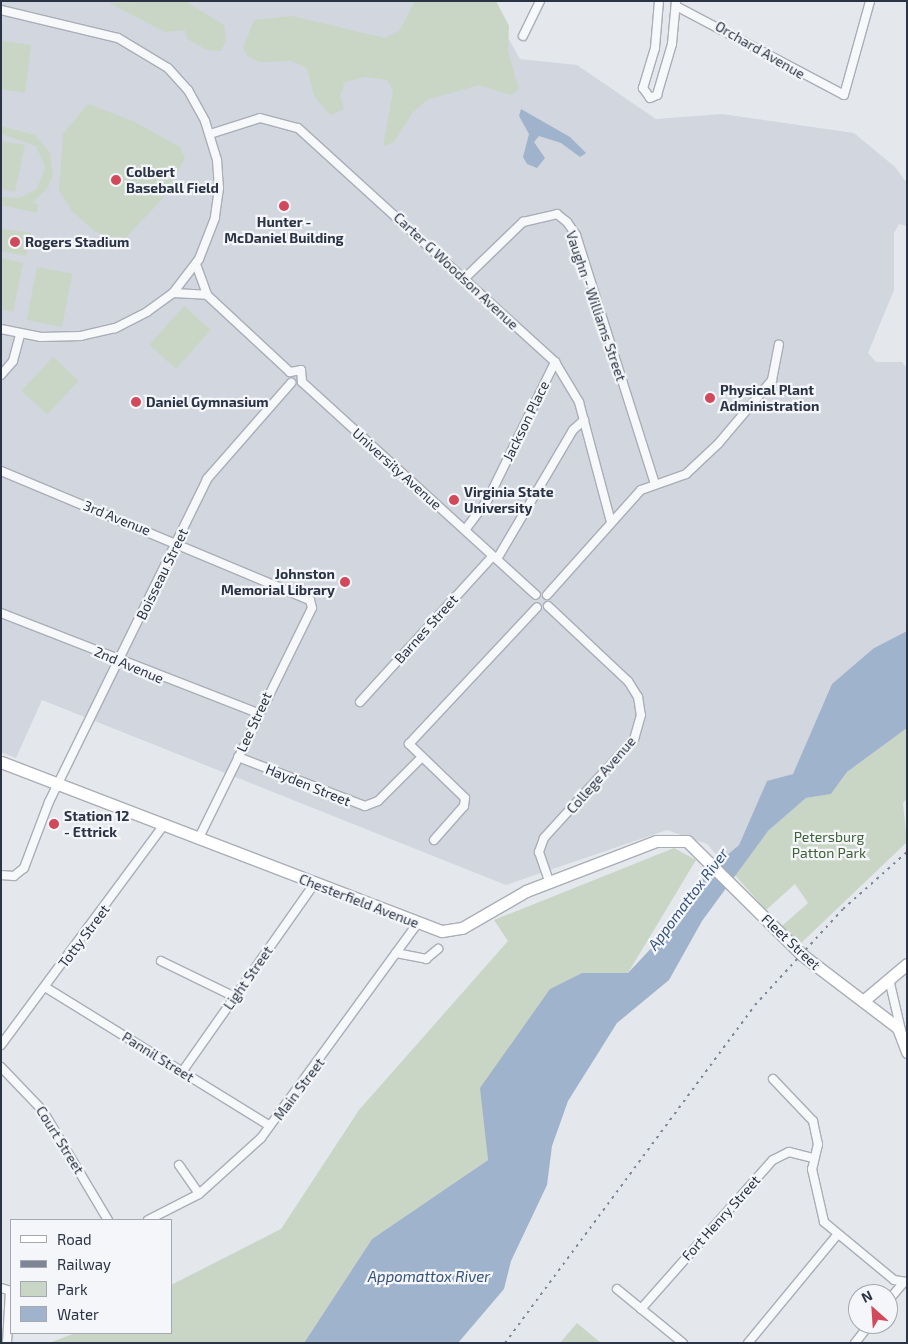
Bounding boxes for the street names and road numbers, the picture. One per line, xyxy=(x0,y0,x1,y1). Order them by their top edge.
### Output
street label: Orchard Avenue xyxy=(712,17,808,83)
street label: Carter G Woodson Avenue xyxy=(390,209,522,333)
street label: Vaughn - Williams Street xyxy=(562,229,630,383)
street label: Jackson Place xyxy=(499,378,553,464)
street label: University Avenue xyxy=(349,424,445,514)
street label: 3rd Avenue xyxy=(81,497,153,539)
street label: Boisseau Street xyxy=(133,526,191,622)
street label: Barnes Street xyxy=(391,591,461,667)
street label: 2nd Avenue xyxy=(92,643,166,687)
street label: Lee Street xyxy=(233,689,275,755)
street label: College Avenue xyxy=(563,733,639,817)
street label: Hayden Street xyxy=(263,760,353,810)
street label: Chesterfield Avenue xyxy=(297,870,421,932)
street label: Totty Street xyxy=(55,901,113,971)
street label: Fleet Street xyxy=(758,911,824,973)
street label: Light Street xyxy=(220,943,276,1013)
street label: Pannil Street xyxy=(119,1028,197,1086)
street label: Main Street xyxy=(270,1055,328,1123)
street label: Court Street xyxy=(33,1103,87,1177)
street label: Fort Henry Street xyxy=(678,1172,764,1264)

